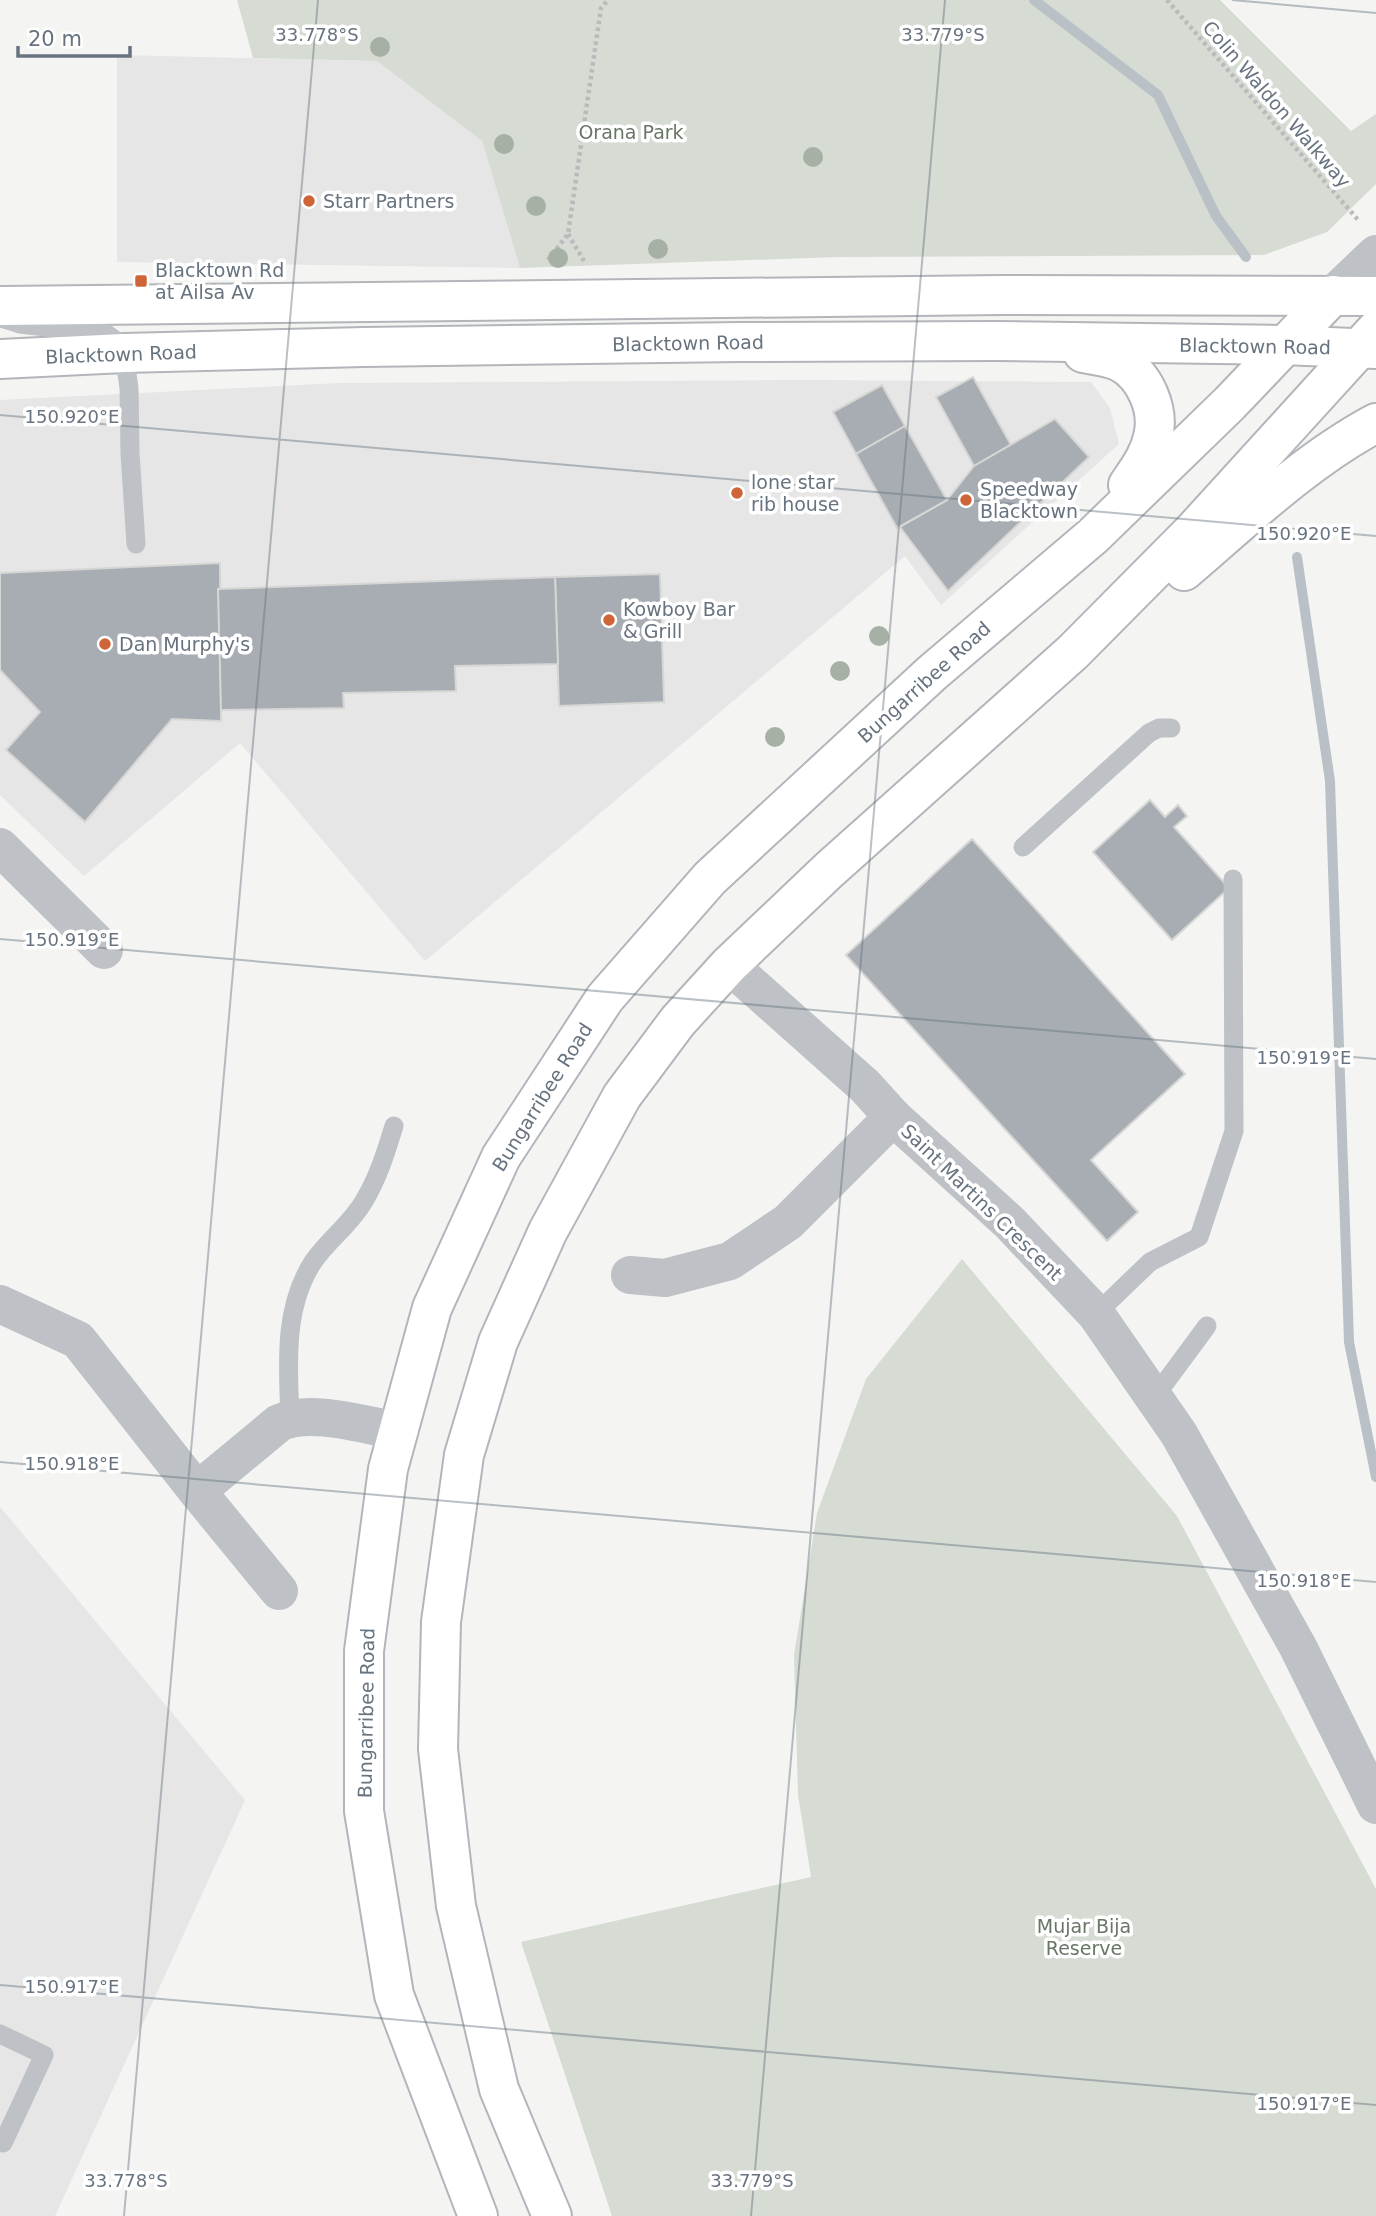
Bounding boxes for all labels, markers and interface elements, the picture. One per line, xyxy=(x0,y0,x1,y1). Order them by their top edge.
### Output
scale bar xyxy=(18,14,130,58)
street label: Colin Waldon Walkway xyxy=(1199,16,1355,192)
text: 33.778°S xyxy=(275,24,359,45)
text: 33.779°S xyxy=(901,24,985,45)
text: 20 m xyxy=(28,27,82,51)
park label: Orana Park xyxy=(578,121,684,143)
place label: Starr Partners xyxy=(323,190,454,212)
marker: Starr Partners xyxy=(301,193,317,209)
place label: Blacktown Rd at Ailsa Av xyxy=(155,259,284,303)
marker: Blacktown Rd at Ailsa Av xyxy=(133,273,149,289)
street label: Blacktown Road xyxy=(612,331,764,355)
street label: Blacktown Road xyxy=(1179,334,1331,358)
street label: Blacktown Road xyxy=(45,340,197,368)
text: 150.920°E xyxy=(25,406,119,427)
place label: lone star rib house xyxy=(751,471,840,515)
place label: Speedway Blacktown xyxy=(980,478,1078,522)
marker: lone star rib house xyxy=(729,485,745,501)
marker: Speedway Blacktown xyxy=(958,492,974,508)
text: 150.920°E xyxy=(1257,523,1351,544)
place label: Kowboy Bar & Grill xyxy=(623,598,735,642)
marker: Kowboy Bar & Grill xyxy=(601,612,617,628)
street label: Bungarribee Road xyxy=(853,617,995,747)
place label: Dan Murphy's xyxy=(119,633,250,655)
marker: Dan Murphy's xyxy=(97,636,113,652)
text: 150.919°E xyxy=(25,929,119,950)
street label: Bungarribee Road xyxy=(487,1019,597,1175)
text: 150.919°E xyxy=(1257,1047,1351,1068)
street label: Saint Martins Crescent xyxy=(897,1119,1067,1285)
text: 150.918°E xyxy=(25,1453,119,1474)
text: 150.918°E xyxy=(1257,1570,1351,1591)
street label: Bungarribee Road xyxy=(354,1628,378,1798)
park label: Mujar Bija Reserve xyxy=(1037,1915,1131,1959)
text: 150.917°E xyxy=(25,1976,119,1997)
text: 150.917°E xyxy=(1257,2093,1351,2114)
text: 33.778°S xyxy=(84,2170,168,2191)
text: 33.779°S xyxy=(710,2170,794,2191)

